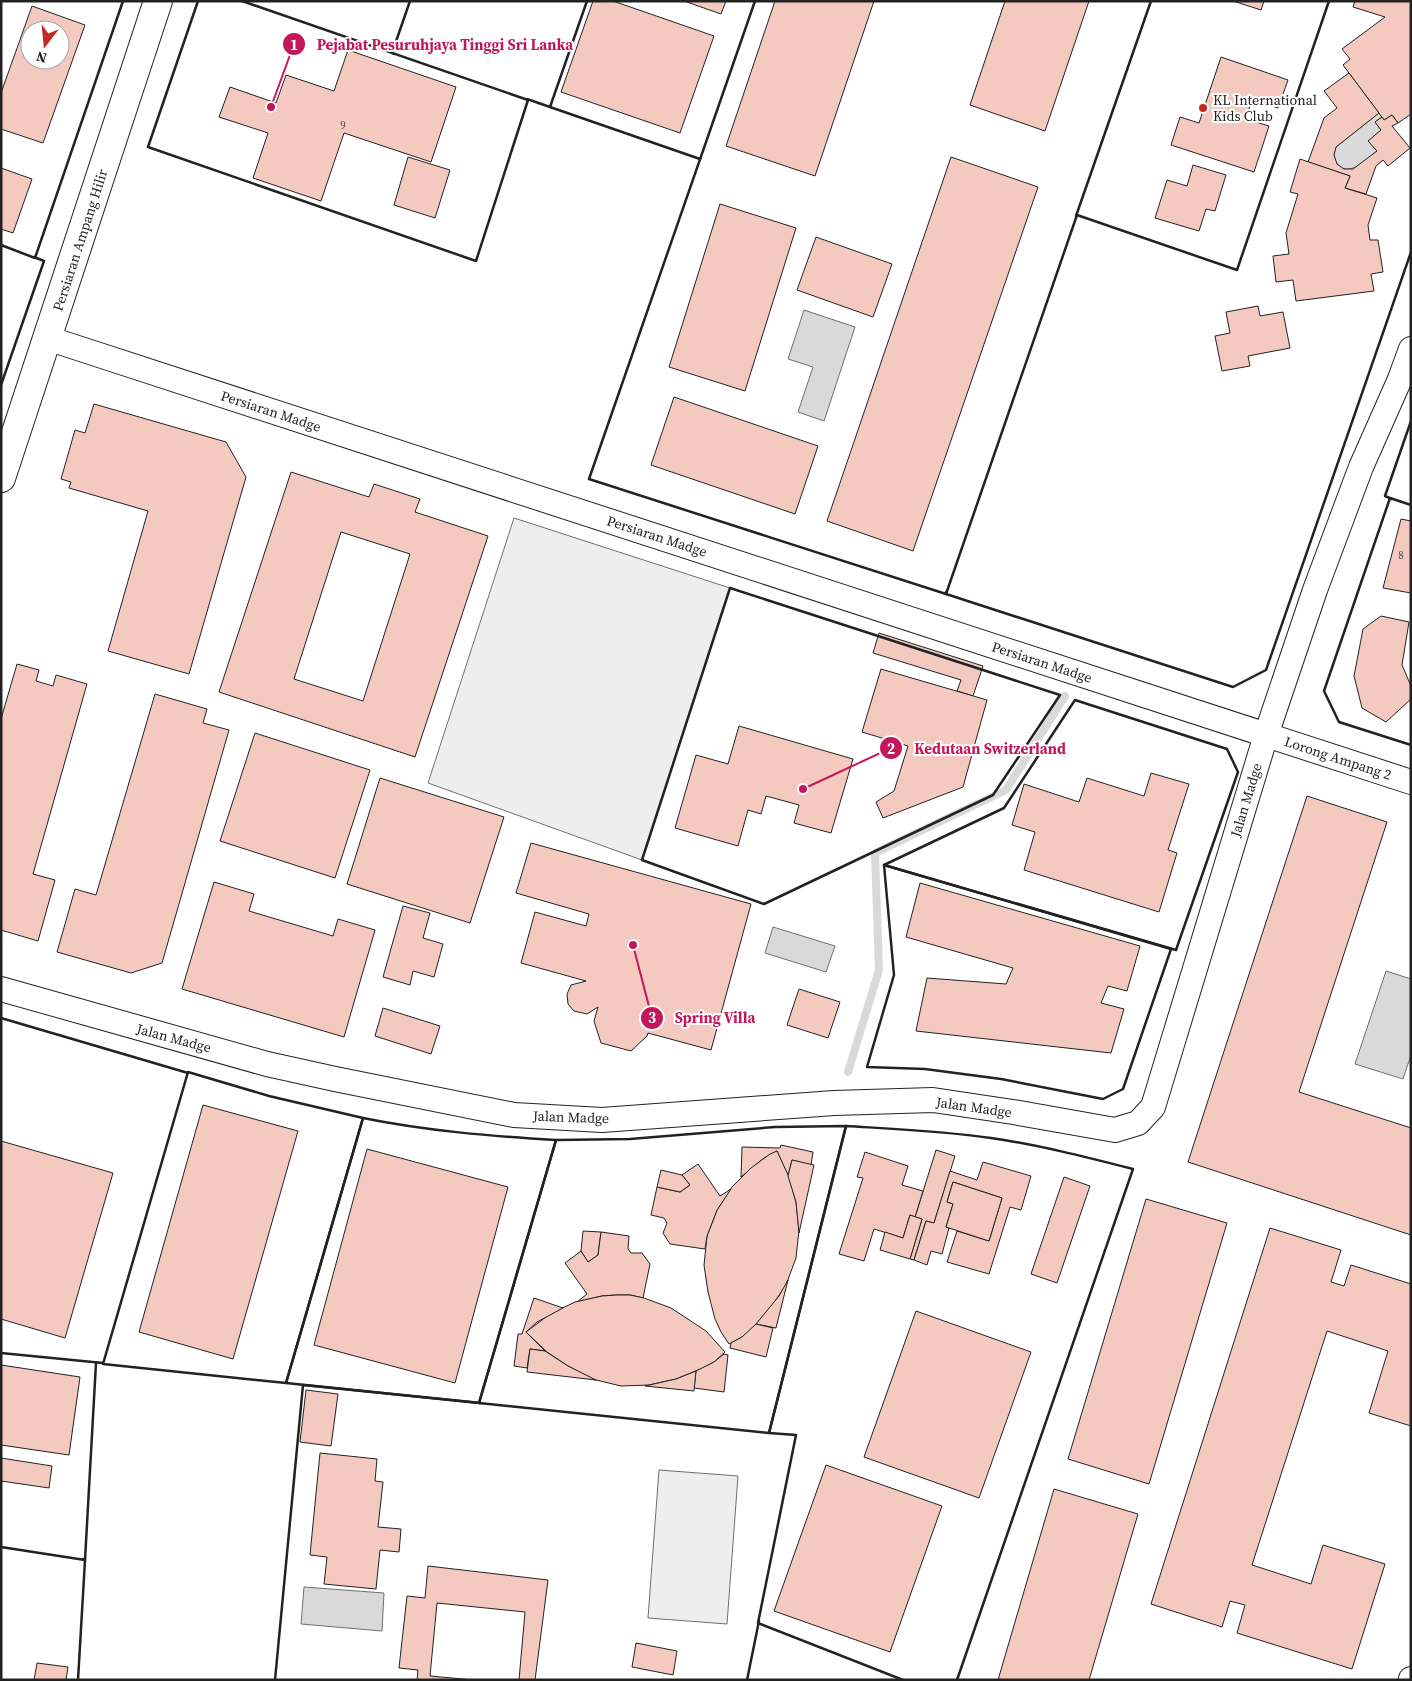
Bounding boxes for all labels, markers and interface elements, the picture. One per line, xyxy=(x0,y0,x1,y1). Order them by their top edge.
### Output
north arrow xyxy=(20,20,70,70)
callout: Pejabat Pesuruhjaya Tinggi Sri Lanka xyxy=(281,29,583,59)
text: 1 xyxy=(290,34,298,55)
text: Pejabat Pesuruhjaya Tinggi Sri Lanka xyxy=(317,34,574,55)
text: N xyxy=(34,46,49,69)
place label: KL International Kids Club xyxy=(1213,90,1317,126)
marker: KL International Kids Club xyxy=(1197,102,1209,114)
house number: 9 xyxy=(340,118,346,133)
street label: Persiaran Ampang Hilir xyxy=(48,166,112,314)
street label: Persiaran Madge xyxy=(218,385,324,437)
street label: Persiaran Madge xyxy=(604,510,710,562)
house number: 8 xyxy=(1398,548,1404,563)
street label: Persiaran Madge xyxy=(989,636,1095,688)
street label: Lorong Ampang 2 xyxy=(1282,731,1394,785)
callout: Kedutaan Switzerland xyxy=(879,733,1075,763)
text: 2 xyxy=(887,738,895,759)
text: Kedutaan Switzerland xyxy=(914,738,1066,759)
street label: Jalan Madge xyxy=(1225,761,1267,840)
callout: Spring Villa xyxy=(639,1003,765,1033)
text: 3 xyxy=(648,1007,656,1028)
text: Spring Villa xyxy=(675,1007,756,1028)
street label: Jalan Madge xyxy=(134,1018,213,1058)
street label: Jalan Madge xyxy=(934,1092,1013,1122)
street label: Jalan Madge xyxy=(531,1106,610,1128)

